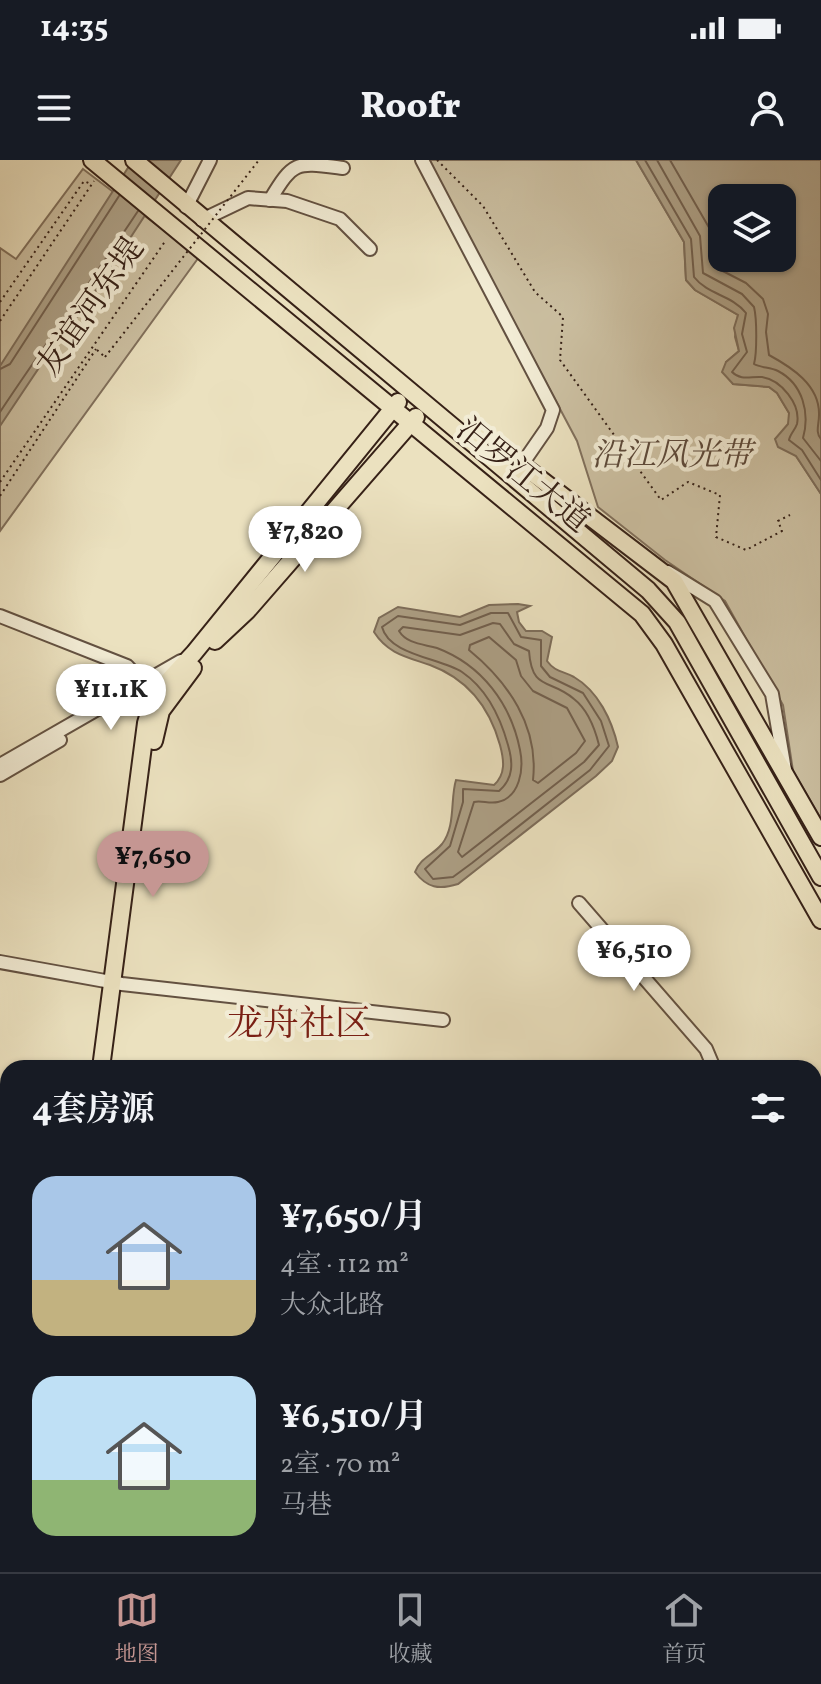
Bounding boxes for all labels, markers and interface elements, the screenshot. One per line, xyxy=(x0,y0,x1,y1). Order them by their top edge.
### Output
text: 14:35 xyxy=(40,7,109,49)
text: Roofr xyxy=(360,83,461,133)
icon: menu xyxy=(32,86,76,130)
icon: person xyxy=(745,86,789,130)
map controls xyxy=(708,184,796,272)
button: layers xyxy=(708,184,796,272)
street label: 友谊河东堤 xyxy=(28,230,156,386)
street label: 汨罗江大道 xyxy=(446,410,598,544)
park label: 沿江风光带 xyxy=(592,435,757,479)
pin: ¥7,820 xyxy=(240,506,370,574)
text: ¥7,820 xyxy=(266,514,344,550)
pin: ¥11.1K xyxy=(46,664,176,732)
text: ¥11.1K xyxy=(74,672,148,708)
pin: ¥7,650 xyxy=(88,831,218,899)
text: ¥7,650 xyxy=(115,839,191,875)
pin: ¥6,510 xyxy=(569,925,699,993)
text: ¥6,510 xyxy=(596,933,672,969)
district label: 龙舟社区 xyxy=(227,1001,371,1051)
icon: filters xyxy=(746,1086,790,1130)
text: 4套房源 xyxy=(32,1088,155,1135)
text: ¥7,650/月 xyxy=(280,1195,427,1242)
icon: home xyxy=(96,1208,192,1304)
text: 4室 · 112 m² xyxy=(280,1247,409,1283)
text: 大众北路 xyxy=(280,1288,384,1324)
text: ¥6,510/月 xyxy=(280,1395,428,1442)
icon: home xyxy=(96,1408,192,1504)
text: 2室 · 70 m² xyxy=(280,1447,400,1483)
text: 马巷 xyxy=(280,1488,332,1524)
tab: 地图 xyxy=(115,1588,159,1671)
tab: 收藏 xyxy=(388,1588,432,1671)
tab: 首页 xyxy=(662,1588,706,1671)

